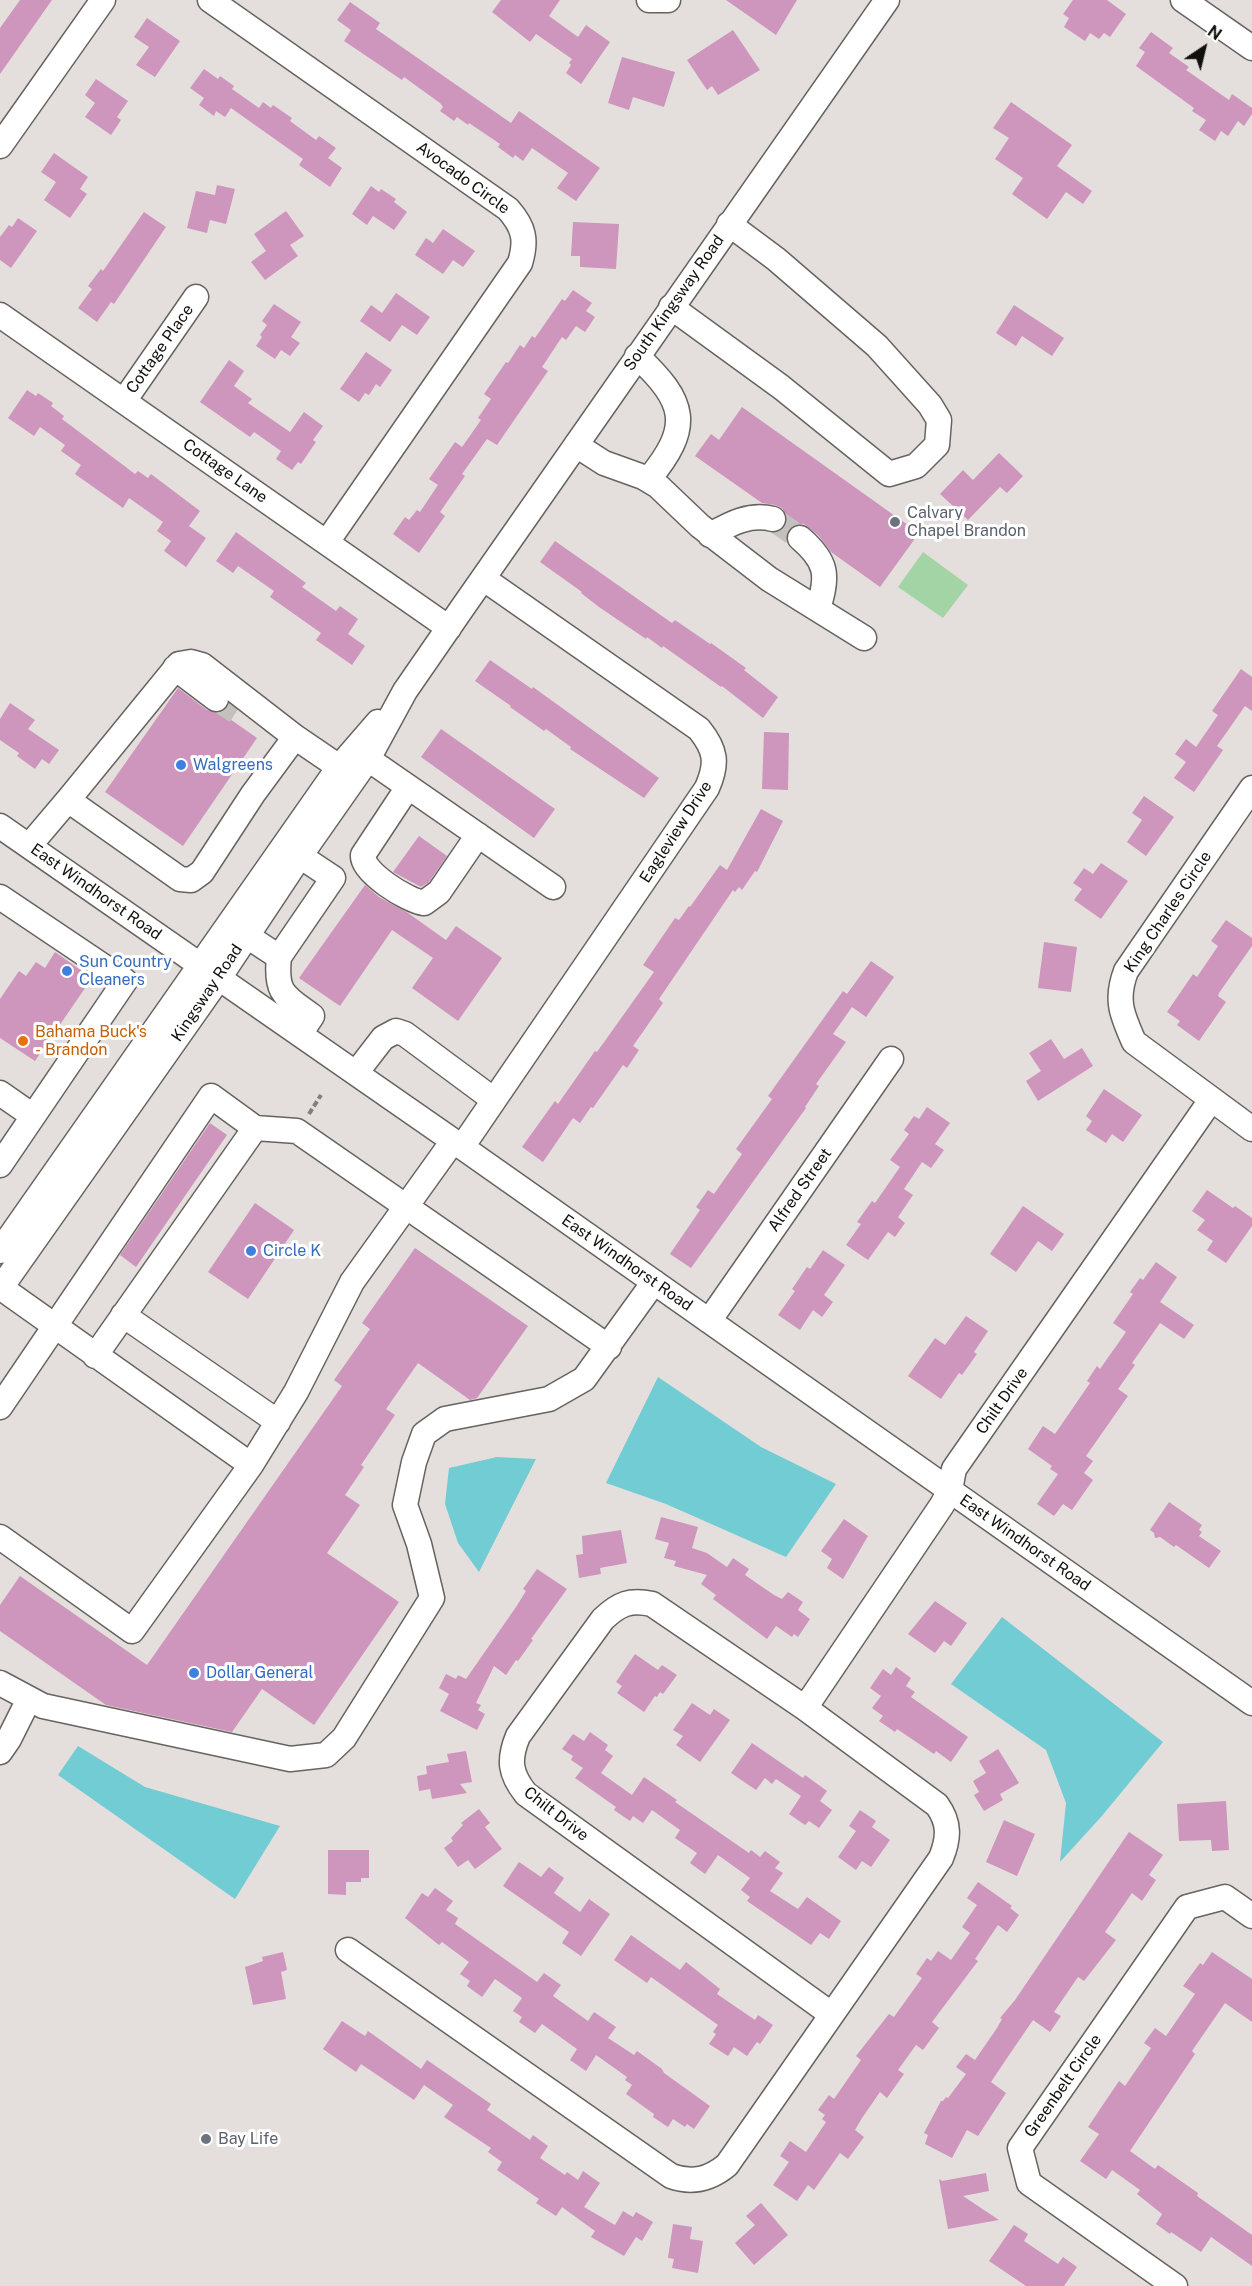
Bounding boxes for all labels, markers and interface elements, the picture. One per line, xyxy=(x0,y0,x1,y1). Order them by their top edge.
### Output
north arrow xyxy=(1174,18,1234,78)
text: N xyxy=(1204,21,1225,44)
street label: Avocado Circle xyxy=(413,138,513,218)
street label: South Kingsway Road xyxy=(620,231,728,375)
street label: Cottage Place xyxy=(122,301,198,397)
street label: Cottage Lane xyxy=(179,435,271,507)
place label: Calvary Chapel Brandon xyxy=(907,503,1026,541)
marker: Calvary Chapel Brandon xyxy=(888,515,902,529)
place label: Walgreens xyxy=(193,755,273,775)
marker: Walgreens xyxy=(174,758,188,772)
street label: Eagleview Drive xyxy=(636,777,716,887)
street label: East Windhorst Road xyxy=(27,840,165,944)
street label: King Charles Circle xyxy=(1120,848,1216,976)
street label: Kingsway Road xyxy=(167,941,247,1045)
place label: Sun Country Cleaners xyxy=(79,952,172,990)
marker: Sun Country Cleaners xyxy=(60,964,74,978)
place label: Bahama Buck's - Brandon xyxy=(35,1022,147,1060)
marker: Bahama Buck's - Brandon xyxy=(16,1034,30,1048)
street label: Alfred Street xyxy=(764,1145,836,1235)
street label: East Windhorst Road xyxy=(558,1211,696,1315)
place label: Circle K xyxy=(263,1241,321,1261)
marker: Circle K xyxy=(244,1244,258,1258)
street label: Chilt Drive xyxy=(972,1364,1032,1438)
street label: East Windhorst Road xyxy=(956,1491,1094,1595)
place label: Dollar General xyxy=(206,1663,313,1683)
marker: Dollar General xyxy=(187,1666,201,1680)
street label: Chilt Drive xyxy=(520,1783,592,1845)
street label: Greenbelt Circle xyxy=(1020,2031,1106,2141)
place label: Bay Life xyxy=(218,2129,278,2149)
marker: Bay Life xyxy=(199,2132,213,2146)

